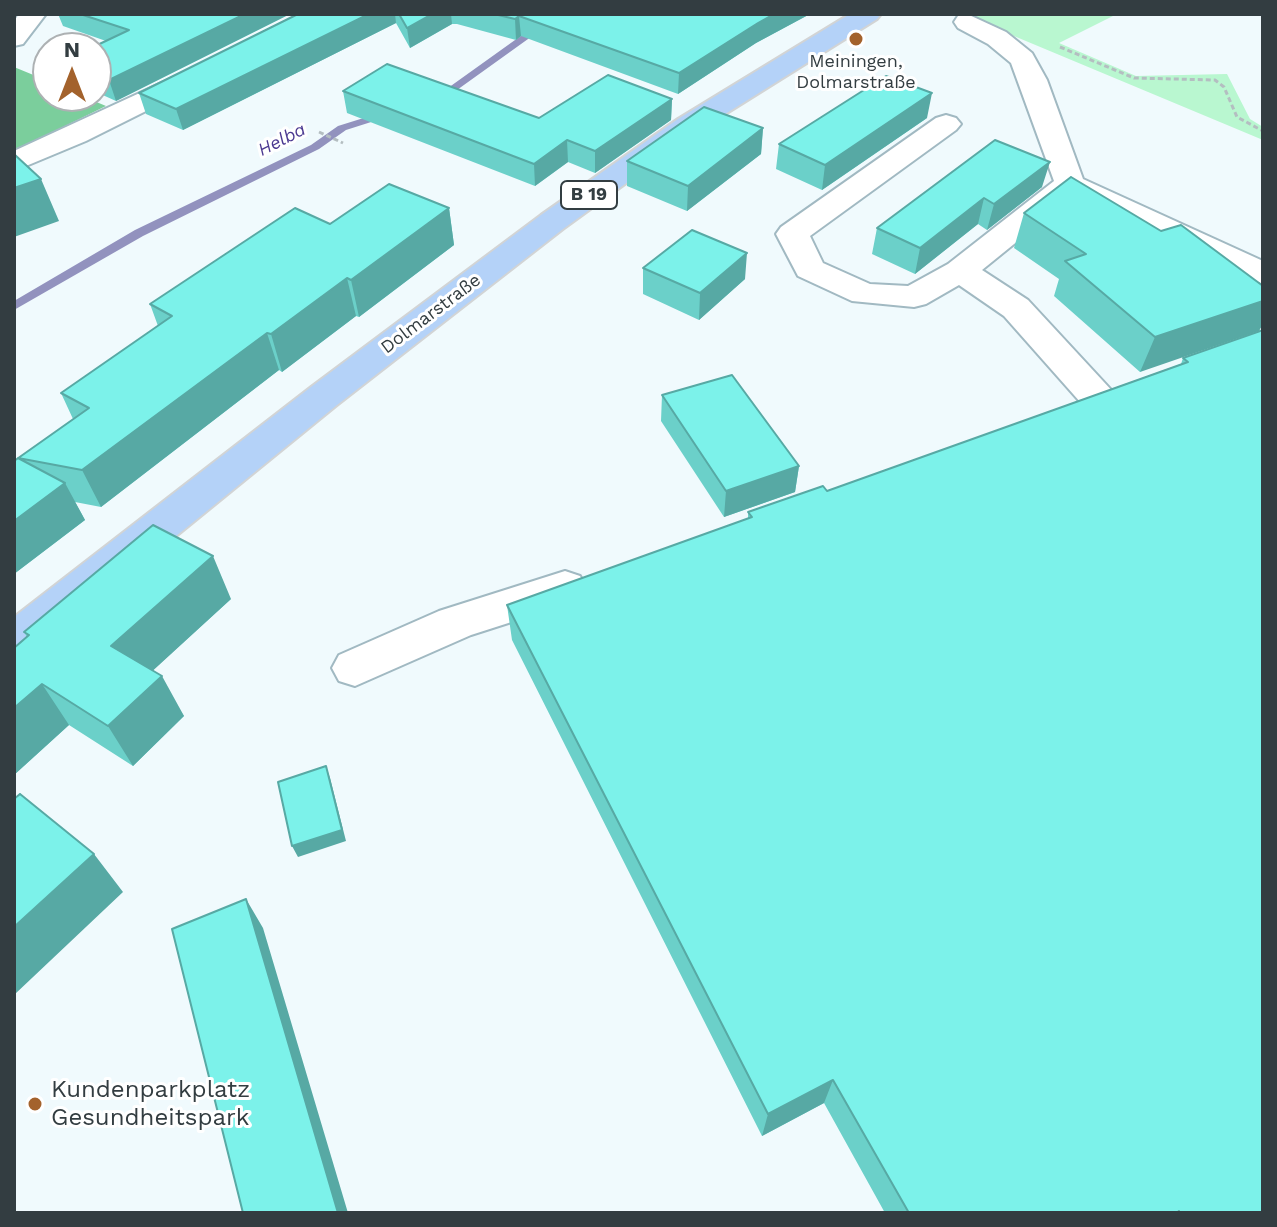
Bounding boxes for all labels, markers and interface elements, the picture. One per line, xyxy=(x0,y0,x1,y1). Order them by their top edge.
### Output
marker: Meiningen, Dolmarstraße xyxy=(847,30,865,48)
north arrow xyxy=(32,32,112,112)
text: N xyxy=(64,37,80,62)
place label: Meiningen, Dolmarstraße xyxy=(796,51,916,94)
water label: Helba xyxy=(255,119,309,161)
road number: B 19 xyxy=(561,181,617,209)
street label: Dolmarstraße xyxy=(377,269,485,359)
place label: Kundenparkplatz Gesundheitspark xyxy=(51,1076,250,1132)
marker: Kundenparkplatz Gesundheitspark xyxy=(26,1095,44,1113)

